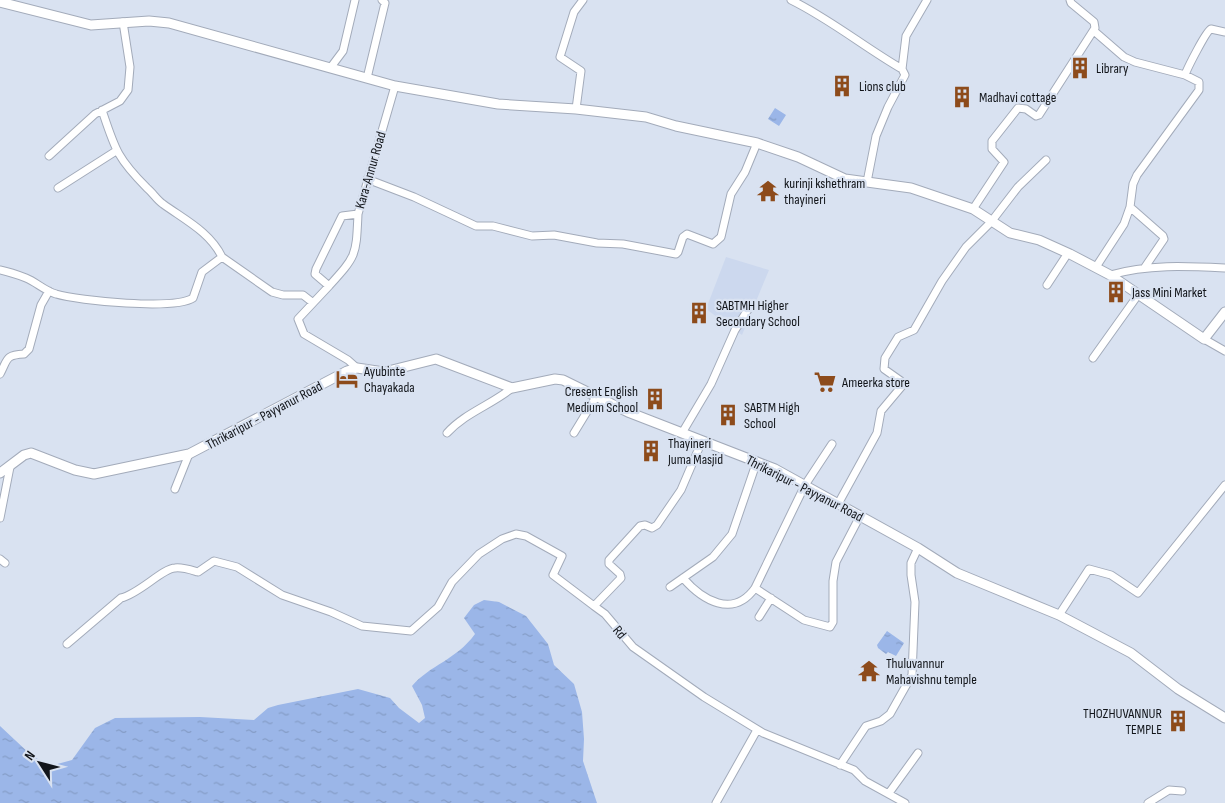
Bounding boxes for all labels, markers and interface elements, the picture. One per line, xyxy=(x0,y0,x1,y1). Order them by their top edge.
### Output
building icon: Library xyxy=(1067,55,1093,81)
place label: Library xyxy=(1096,60,1129,77)
building icon: Lions club xyxy=(829,73,855,99)
place label: Lions club xyxy=(859,78,906,95)
building icon: Madhavi cottage xyxy=(949,84,975,110)
place label: Madhavi cottage xyxy=(979,89,1056,106)
street label: Kara-Annur Road xyxy=(351,129,390,211)
place label: kurinji kshethram thayineri xyxy=(784,175,865,208)
temple icon: kurinji kshethram thayineri xyxy=(755,178,781,204)
building icon: Jass Mini Market xyxy=(1103,279,1129,305)
place label: Jass Mini Market xyxy=(1131,284,1207,301)
place label: SABTMH Higher Secondary School xyxy=(716,297,800,330)
building icon: SABTMH Higher Secondary School xyxy=(686,300,712,326)
place label: Ayubinte Chayakada xyxy=(363,363,415,396)
hotel icon: Ayubinte Chayakada xyxy=(334,366,360,392)
supermarket icon: Ameerka store xyxy=(812,369,838,395)
place label: Ameerka store xyxy=(841,374,910,391)
street label: Thrikaripur - Payyanur Road xyxy=(203,378,325,453)
place label: Cresent English Medium School xyxy=(565,383,638,416)
building icon: Cresent English Medium School xyxy=(642,386,668,412)
place label: SABTM High School xyxy=(744,399,800,432)
building icon: SABTM High School xyxy=(715,402,741,428)
place label: Thayineri Juma Masjid xyxy=(667,435,723,468)
building icon: Thayineri Juma Masjid xyxy=(638,438,664,464)
street label: Thrikaripur - Payyanur Road xyxy=(743,452,866,525)
street label: Rd xyxy=(609,622,630,643)
place label: Thuluvannur Mahavishnu temple xyxy=(886,655,977,688)
temple icon: Thuluvannur Mahavishnu temple xyxy=(856,658,882,684)
place label: THOZHUVANNUR TEMPLE xyxy=(1083,705,1163,738)
building icon: THOZHUVANNUR TEMPLE xyxy=(1165,708,1191,734)
north arrow xyxy=(15,738,65,788)
text: N xyxy=(21,748,39,764)

